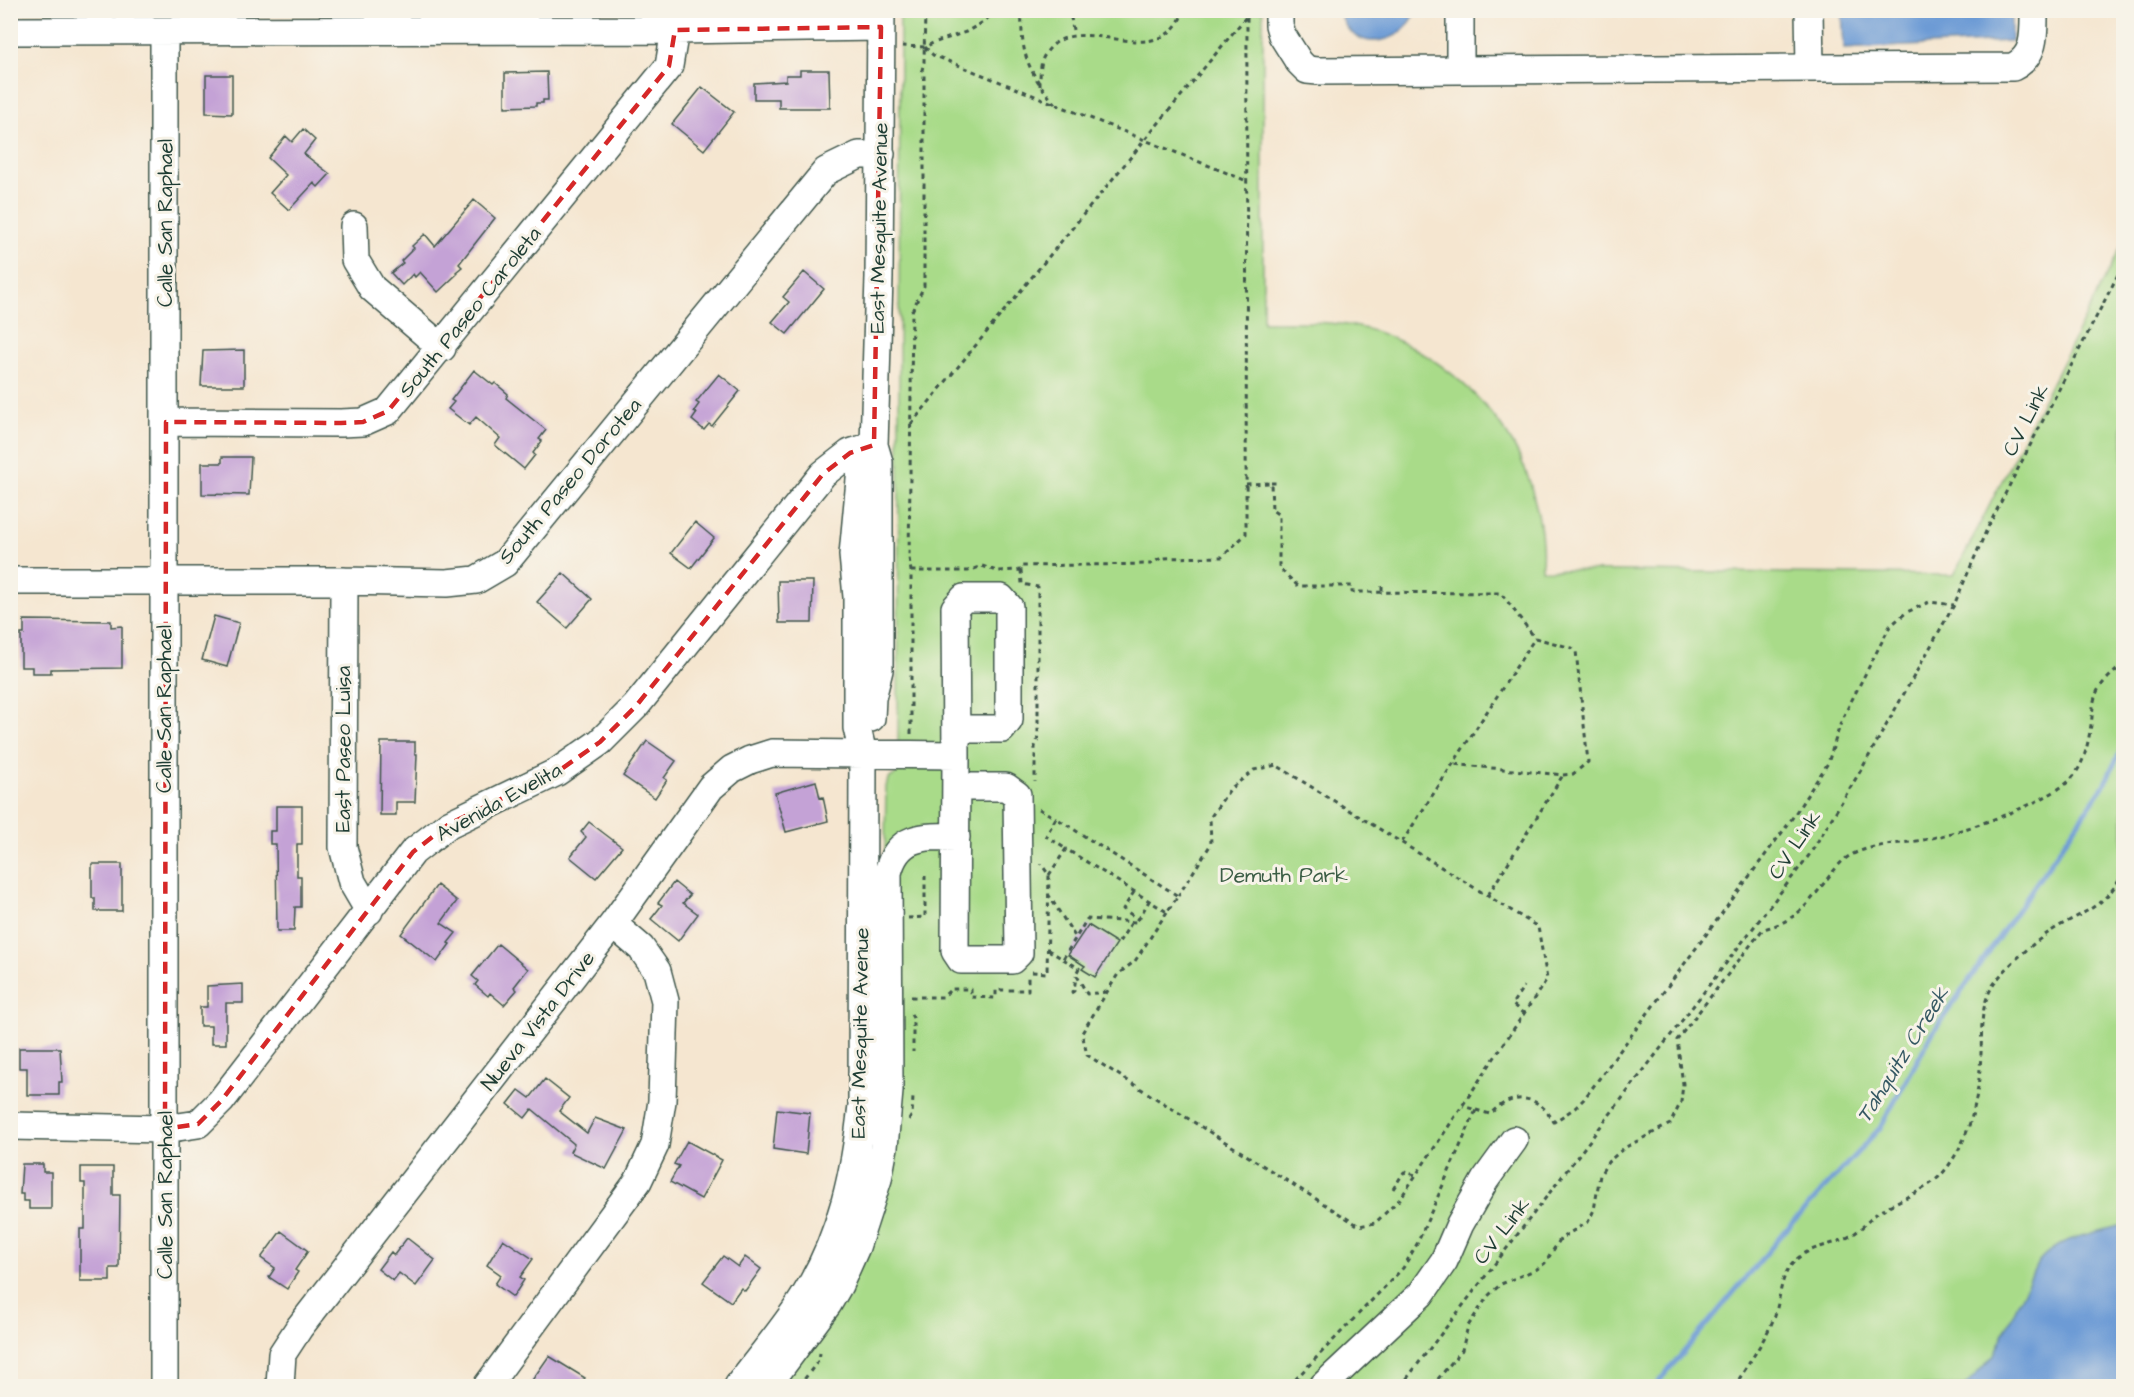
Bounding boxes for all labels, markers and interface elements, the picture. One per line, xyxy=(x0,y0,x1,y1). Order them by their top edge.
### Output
street label: East Mesquite Avenue xyxy=(863,122,895,334)
street label: Calle San Raphael xyxy=(151,139,181,307)
street label: South Paseo Caroleta xyxy=(392,220,548,404)
street label: CV Link xyxy=(1995,379,2057,461)
street label: South Paseo Dorotea xyxy=(492,391,648,570)
street label: Calle San Raphael xyxy=(150,625,180,793)
street label: East Paseo Luisa xyxy=(329,666,358,832)
street label: Avenida Evelita xyxy=(431,755,567,849)
street label: CV Link xyxy=(1761,805,1829,885)
park label: Demuth Park xyxy=(1220,861,1348,890)
street label: East Mesquite Avenue xyxy=(844,927,876,1139)
street label: Nueva Vista Drive xyxy=(474,945,602,1097)
water label: Tahquitz Creek xyxy=(1849,981,1958,1129)
street label: Calle San Raphael xyxy=(151,1111,181,1279)
street label: CV Link xyxy=(1467,1191,1537,1270)

